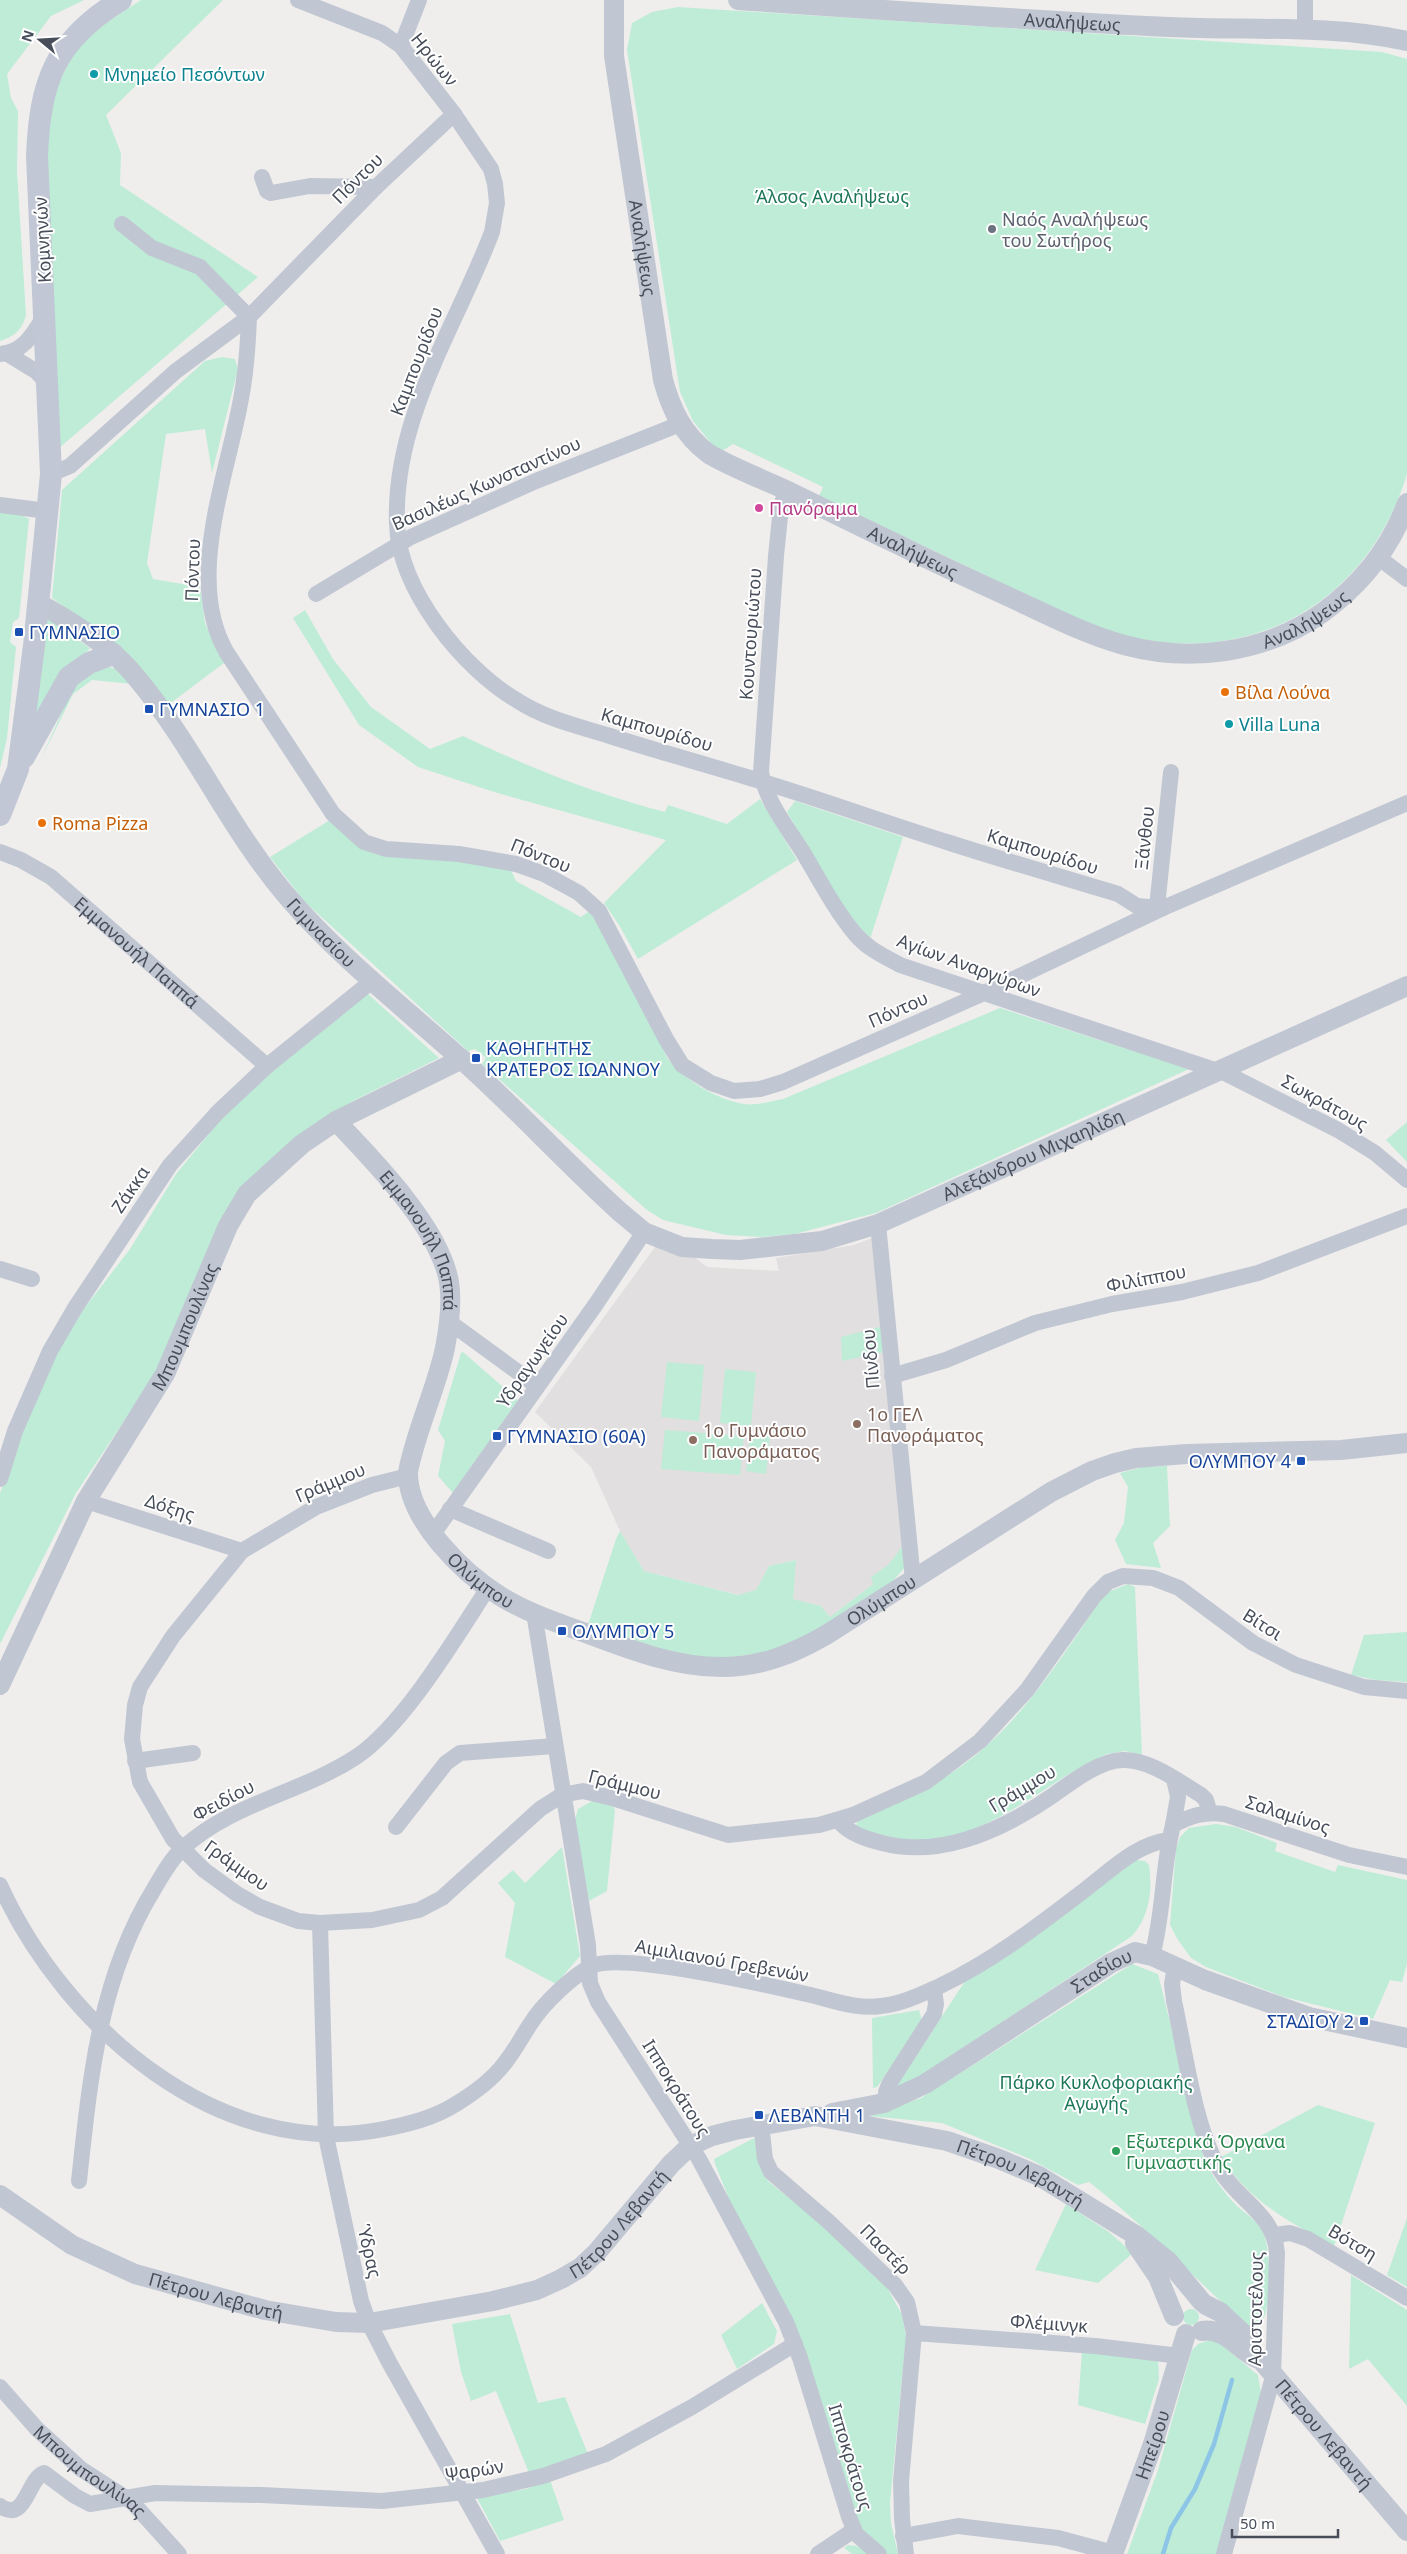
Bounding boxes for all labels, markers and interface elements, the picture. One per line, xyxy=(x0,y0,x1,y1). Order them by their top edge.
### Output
street label: Αναλήψεως xyxy=(1023,7,1122,37)
north arrow xyxy=(15,15,65,65)
text: N xyxy=(16,27,38,44)
street label: Ηρώων xyxy=(406,27,464,91)
place label: Μνημείο Πεσόντων xyxy=(104,62,265,86)
marker: Μνημείο Πεσόντων xyxy=(88,68,100,80)
street label: Πόντου xyxy=(326,147,388,209)
park label: Άλσος Αναλήψεως xyxy=(755,184,909,208)
street label: Κομνηνών xyxy=(28,197,56,283)
street label: Αναλήψεως xyxy=(624,198,662,298)
place label: Ναός Αναλήψεως του Σωτήρος xyxy=(1002,207,1148,252)
marker: Ναός Αναλήψεως του Σωτήρος xyxy=(986,223,998,235)
street label: Καμπουρίδου xyxy=(384,303,448,419)
street label: Βασιλέως Κωνσταντίνου xyxy=(388,430,584,536)
place label: Πανόραμα xyxy=(769,496,858,520)
marker: Πανόραμα xyxy=(753,502,765,514)
street label: Αναλήψεως xyxy=(864,520,962,584)
street label: Πόντου xyxy=(179,538,205,602)
street label: Κουντουριώτου xyxy=(733,567,767,701)
street label: Αναλήψεως xyxy=(1259,584,1354,654)
place label: ΓΥΜΝΑΣΙΟ xyxy=(29,620,120,644)
marker: ΓΥΜΝΑΣΙΟ xyxy=(13,626,25,638)
place label: Βίλα Λούνα xyxy=(1235,680,1330,704)
marker: Βίλα Λούνα xyxy=(1219,686,1231,698)
place label: ΓΥΜΝΑΣΙΟ 1 xyxy=(159,697,265,721)
street label: Καμπουρίδου xyxy=(598,702,716,756)
marker: ΓΥΜΝΑΣΙΟ 1 xyxy=(143,703,155,715)
place label: Villa Luna xyxy=(1239,712,1320,736)
marker: Villa Luna xyxy=(1223,718,1235,730)
street label: Ξάνθου xyxy=(1129,805,1159,871)
place label: Roma Pizza xyxy=(52,811,148,835)
marker: Roma Pizza xyxy=(36,817,48,829)
street label: Καμπουρίδου xyxy=(984,823,1102,879)
street label: Πόντου xyxy=(507,832,575,878)
street label: Εμμανουήλ Παππά xyxy=(69,891,204,1013)
street label: Γυμνασίου xyxy=(282,893,361,972)
street label: Αγίων Αναργύρων xyxy=(894,928,1044,1002)
street label: Πόντου xyxy=(864,985,932,1033)
place label: ΚΑΘΗΓΗΤΗΣ ΚΡΑΤΕΡΟΣ ΙΩΑΝΝΟΥ xyxy=(486,1036,661,1081)
marker: ΚΑΘΗΓΗΤΗΣ ΚΡΑΤΕΡΟΣ ΙΩΑΝΝΟΥ xyxy=(470,1052,482,1064)
street label: Σωκράτους xyxy=(1278,1068,1373,1136)
street label: Aλεξάνδρου Mιχαηλίδη xyxy=(938,1103,1127,1206)
street label: Ζάκκα xyxy=(106,1161,154,1217)
street label: Εμμανουήλ Παππά xyxy=(374,1165,462,1311)
street label: Φιλίππου xyxy=(1104,1258,1188,1298)
street label: Μπουμπουλίνας xyxy=(146,1259,223,1395)
street label: Υδραγωγείου xyxy=(491,1308,573,1412)
street label: Πίνδου xyxy=(855,1328,885,1390)
place label: 1ο ΓΕΛ Πανοράματος xyxy=(867,1402,984,1447)
place label: 1ο Γυμνάσιο Πανοράματος xyxy=(703,1418,820,1463)
marker: 1ο ΓΕΛ Πανοράματος xyxy=(851,1418,863,1430)
place label: ΓΥΜΝΑΣΙΟ (60Α) xyxy=(507,1424,646,1448)
marker: ΓΥΜΝΑΣΙΟ (60Α) xyxy=(491,1430,503,1442)
marker: 1ο Γυμνάσιο Πανοράματος xyxy=(687,1434,699,1446)
place label: ΟΛΥΜΠΟΥ 4 xyxy=(1189,1449,1291,1473)
marker: ΟΛΥΜΠΟΥ 4 xyxy=(1295,1455,1307,1467)
street label: Γράμμου xyxy=(291,1456,369,1508)
street label: Δόξης xyxy=(142,1488,198,1526)
street label: Ολύμπου xyxy=(442,1547,518,1614)
street label: Ολύμπου xyxy=(841,1569,921,1631)
street label: Βίτσι xyxy=(1238,1602,1288,1646)
place label: ΟΛΥΜΠΟΥ 5 xyxy=(572,1619,674,1643)
marker: ΟΛΥΜΠΟΥ 5 xyxy=(556,1625,568,1637)
street label: Γράμμου xyxy=(984,1759,1060,1817)
street label: Γράμμου xyxy=(586,1763,664,1805)
street label: Φειδίου xyxy=(188,1774,258,1826)
street label: Σαλαμίνος xyxy=(1243,1789,1334,1839)
street label: Γράμμου xyxy=(200,1834,274,1896)
street label: Αιμιλιανού Γρεβενών xyxy=(633,1933,811,1987)
street label: Σταδίου xyxy=(1066,1943,1136,1998)
place label: ΣΤΑΔΙΟΥ 2 xyxy=(1267,2009,1354,2033)
marker: ΣΤΑΔΙΟΥ 2 xyxy=(1358,2015,1370,2027)
street label: Ιπποκράτους xyxy=(638,2035,717,2141)
park label: Πάρκο Κυκλοφοριακής Αγωγής xyxy=(1000,2070,1193,2115)
place label: ΛΕΒΑΝΤΗ 1 xyxy=(769,2103,865,2127)
marker: ΛΕΒΑΝΤΗ 1 xyxy=(753,2109,765,2121)
place label: Εξωτερικά Όργανα Γυμναστικής xyxy=(1126,2129,1285,2174)
street label: Πέτρου Λεβαντή xyxy=(954,2133,1089,2213)
marker: Εξωτερικά Όργανα Γυμναστικής xyxy=(1110,2145,1122,2157)
street label: Πέτρου Λεβαντή xyxy=(565,2164,673,2284)
street label: Παστέρ xyxy=(855,2218,917,2280)
street label: Βότση xyxy=(1324,2218,1382,2266)
street label: Ύδρας xyxy=(352,2222,388,2280)
street label: Αριστοτέλους xyxy=(1242,2251,1268,2367)
street label: Πέτρου Λεβαντή xyxy=(146,2266,285,2325)
street label: Φλέμινγκ xyxy=(1009,2308,1089,2338)
street label: Πέτρου Λεβαντή xyxy=(1270,2374,1378,2495)
street label: Ιπποκράτους xyxy=(823,2401,879,2514)
street label: Ηπείρου xyxy=(1129,2407,1175,2483)
street label: Μπουμπουλίνας xyxy=(28,2420,152,2522)
street label: Ψαρών xyxy=(443,2454,505,2486)
scale bar xyxy=(1232,2506,1338,2538)
text: 50 m xyxy=(1240,2513,1275,2533)

